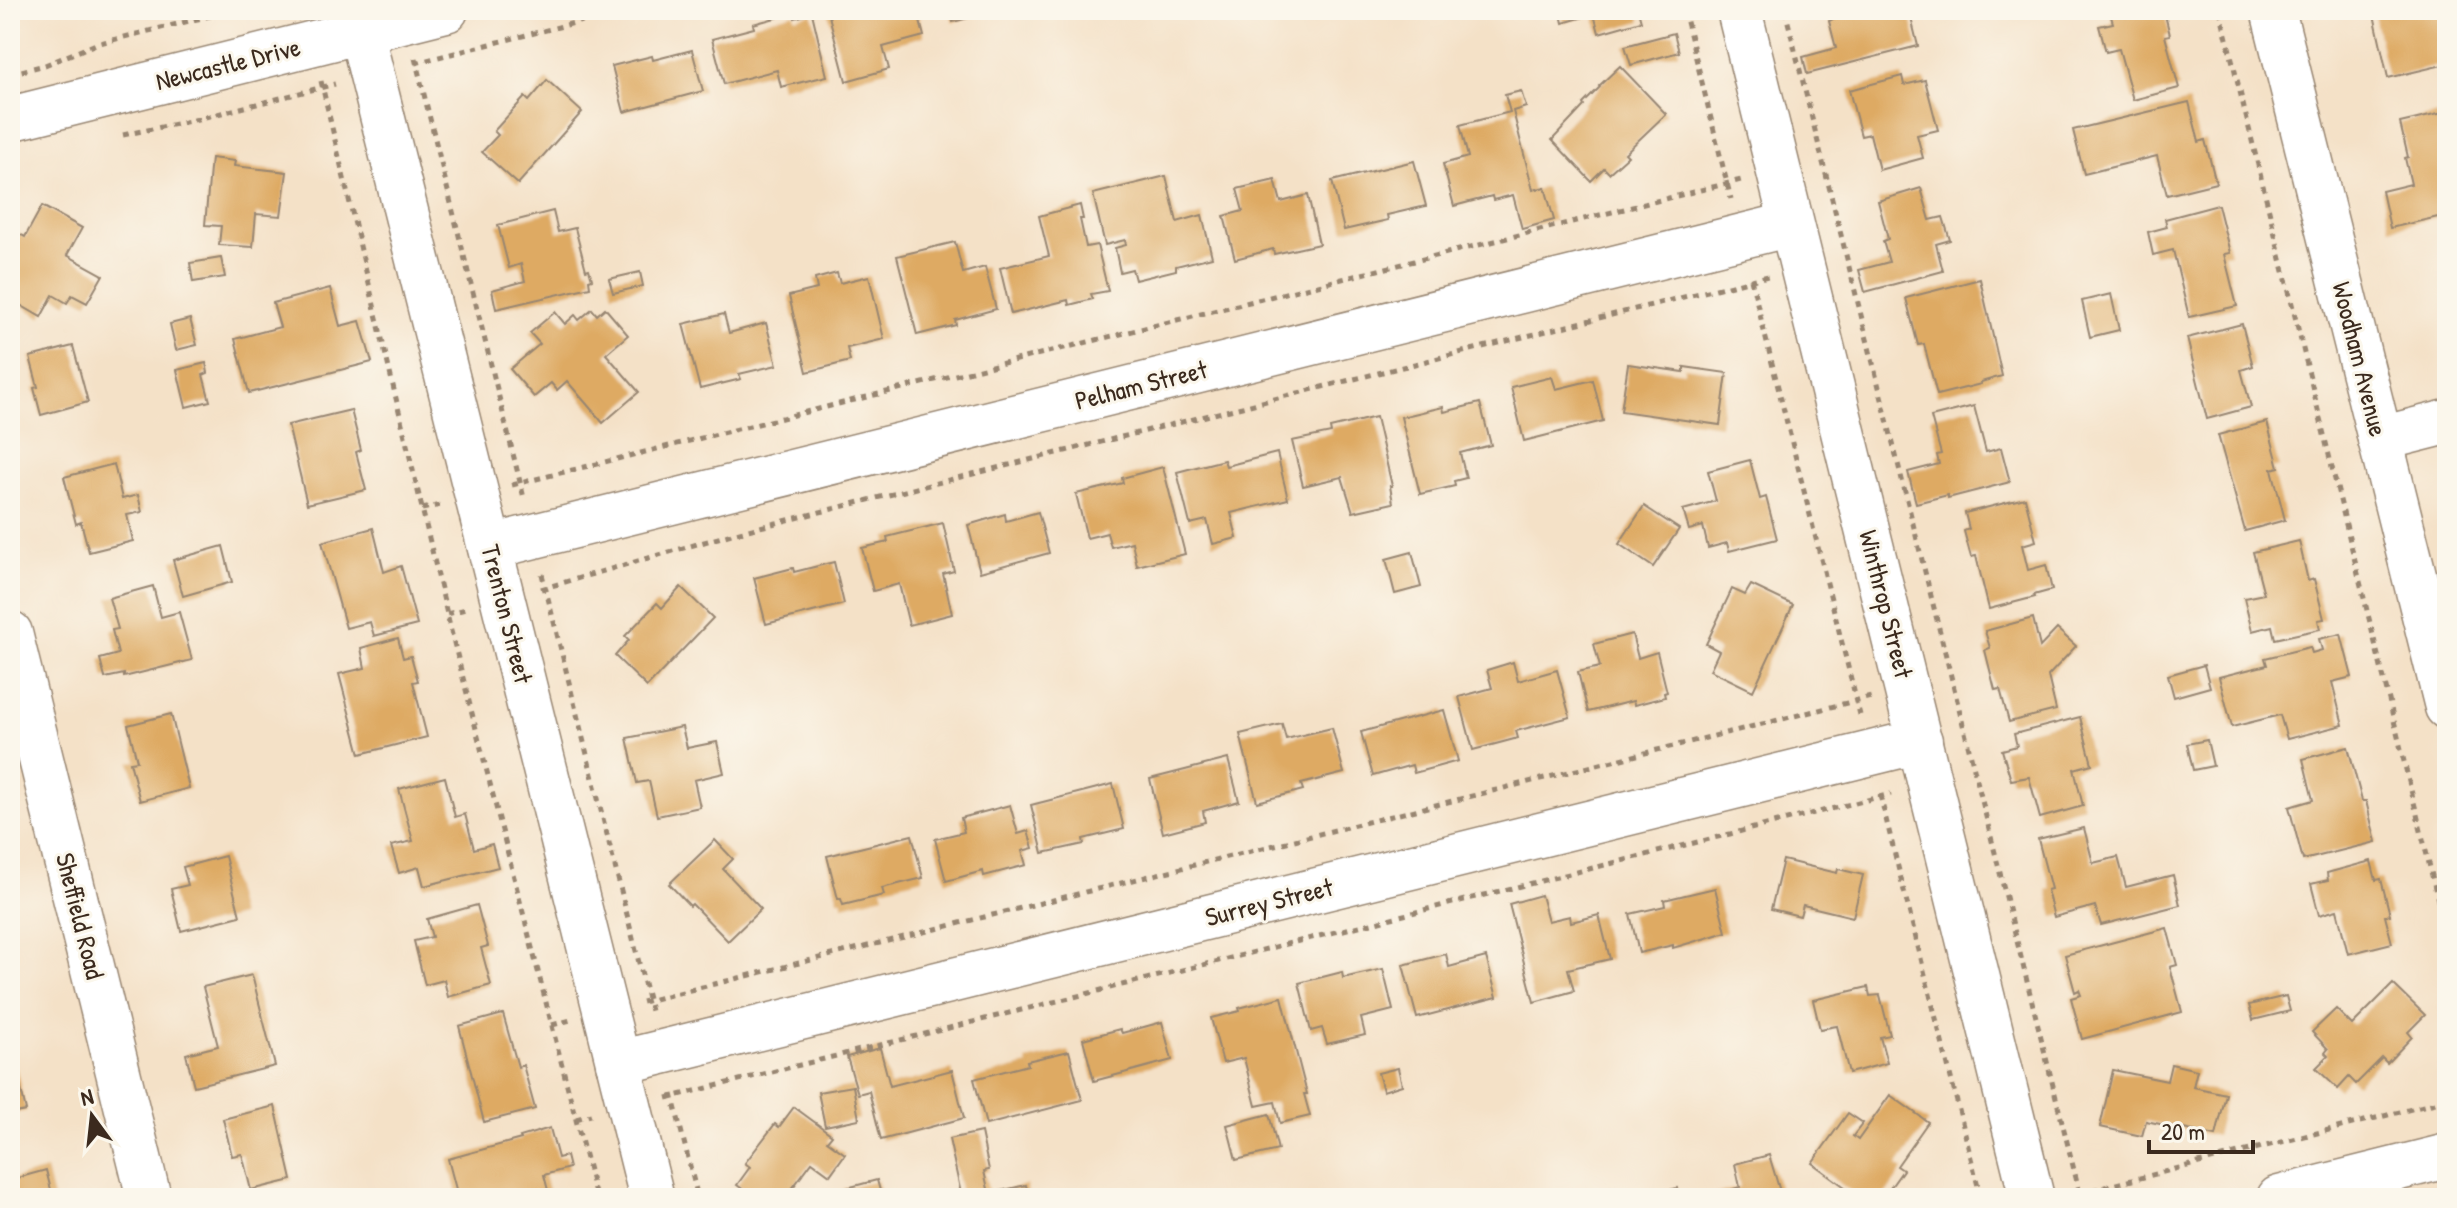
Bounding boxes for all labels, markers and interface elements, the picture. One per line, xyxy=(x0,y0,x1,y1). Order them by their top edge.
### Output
street label: Newcastle Drive xyxy=(152,29,304,98)
street label: Woodham Avenue xyxy=(2324,278,2397,440)
street label: Pelham Street xyxy=(1071,351,1212,418)
street label: Winthrop Street xyxy=(1851,526,1922,683)
street label: Trenton Street xyxy=(473,541,542,688)
street label: Sheffield Road xyxy=(48,849,113,983)
street label: Surrey Street xyxy=(1201,869,1337,934)
north arrow xyxy=(52,1076,132,1156)
text: N xyxy=(77,1081,97,1113)
scale bar xyxy=(2149,1104,2253,1154)
text: 20 m xyxy=(2161,1115,2205,1147)

